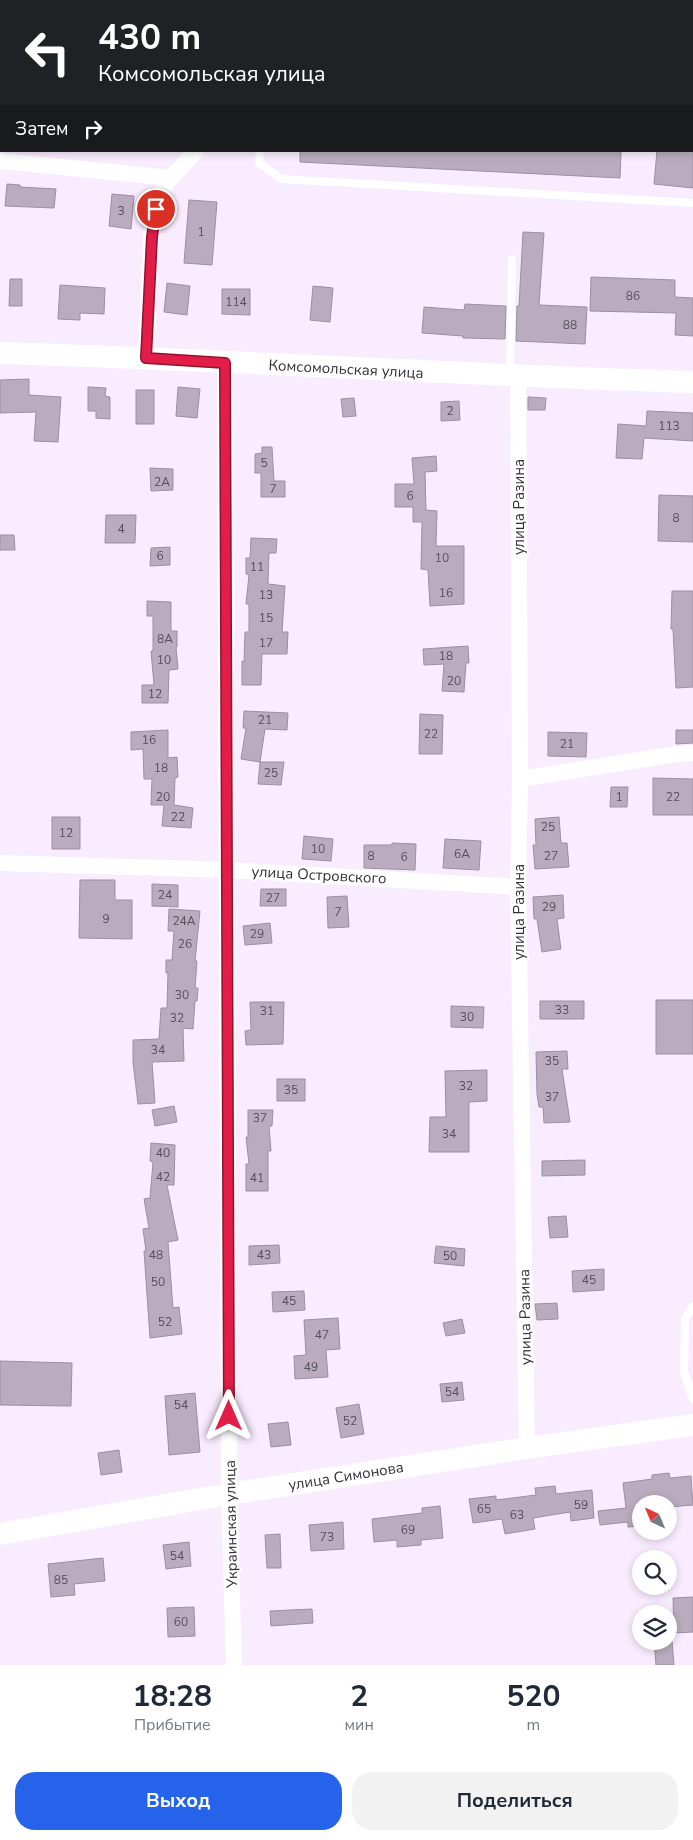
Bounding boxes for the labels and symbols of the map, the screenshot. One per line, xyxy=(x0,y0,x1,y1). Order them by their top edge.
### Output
pin xyxy=(135,188,177,230)
house number: 3 xyxy=(117,203,125,219)
house number: 1 xyxy=(197,224,205,240)
house number: 86 xyxy=(626,288,640,304)
house number: 114 xyxy=(225,294,247,310)
house number: 88 xyxy=(563,317,577,333)
street label: Комсомольская улица xyxy=(268,355,424,383)
house number: 2 xyxy=(446,403,454,419)
house number: 113 xyxy=(658,418,680,434)
house number: 5 xyxy=(260,455,268,471)
street label: улица Разина xyxy=(509,459,529,555)
house number: 2А xyxy=(154,474,170,490)
house number: 7 xyxy=(269,481,277,497)
house number: 6 xyxy=(406,488,414,504)
house number: 8 xyxy=(672,510,680,526)
house number: 4 xyxy=(117,521,125,537)
house number: 6 xyxy=(156,548,164,564)
house number: 10 xyxy=(435,550,449,566)
house number: 11 xyxy=(250,559,264,575)
house number: 16 xyxy=(439,585,453,601)
house number: 13 xyxy=(259,587,273,603)
house number: 15 xyxy=(259,610,273,626)
house number: 8А xyxy=(157,631,173,647)
house number: 17 xyxy=(259,635,273,651)
house number: 18 xyxy=(439,648,453,664)
house number: 10 xyxy=(157,652,171,668)
house number: 20 xyxy=(447,673,461,689)
house number: 12 xyxy=(148,686,162,702)
house number: 21 xyxy=(258,712,272,728)
house number: 22 xyxy=(424,726,438,742)
house number: 16 xyxy=(142,732,156,748)
house number: 21 xyxy=(560,736,574,752)
house number: 18 xyxy=(154,760,168,776)
house number: 25 xyxy=(264,765,278,781)
house number: 20 xyxy=(156,789,170,805)
house number: 1 xyxy=(615,789,623,805)
house number: 22 xyxy=(666,789,680,805)
house number: 22 xyxy=(171,809,185,825)
house number: 25 xyxy=(541,819,555,835)
house number: 12 xyxy=(59,825,73,841)
house number: 10 xyxy=(311,841,325,857)
house number: 6А xyxy=(454,846,470,862)
house number: 8 xyxy=(367,848,375,864)
house number: 27 xyxy=(544,848,558,864)
house number: 6 xyxy=(400,849,408,865)
street label: улица Островского xyxy=(251,861,387,889)
street label: улица Разина xyxy=(509,864,529,960)
house number: 24 xyxy=(158,887,172,903)
house number: 27 xyxy=(266,890,280,906)
house number: 29 xyxy=(542,899,556,915)
house number: 7 xyxy=(334,904,342,920)
house number: 9 xyxy=(102,911,110,927)
house number: 24А xyxy=(172,913,196,929)
house number: 29 xyxy=(250,926,264,942)
house number: 26 xyxy=(178,936,192,952)
house number: 30 xyxy=(175,987,189,1003)
house number: 33 xyxy=(555,1002,569,1018)
house number: 31 xyxy=(260,1003,274,1019)
house number: 30 xyxy=(460,1009,474,1025)
house number: 32 xyxy=(170,1010,184,1026)
house number: 34 xyxy=(151,1042,165,1058)
house number: 35 xyxy=(545,1053,559,1069)
house number: 32 xyxy=(459,1078,473,1094)
house number: 35 xyxy=(284,1082,298,1098)
house number: 37 xyxy=(545,1089,559,1105)
house number: 37 xyxy=(253,1110,267,1126)
house number: 34 xyxy=(442,1126,456,1142)
house number: 40 xyxy=(156,1145,170,1161)
house number: 42 xyxy=(156,1169,170,1185)
house number: 41 xyxy=(250,1170,264,1186)
house number: 48 xyxy=(149,1247,163,1263)
house number: 43 xyxy=(257,1247,271,1263)
house number: 50 xyxy=(443,1248,457,1264)
street label: улица Разина xyxy=(514,1269,536,1365)
house number: 45 xyxy=(582,1272,596,1288)
house number: 50 xyxy=(151,1274,165,1290)
house number: 45 xyxy=(282,1293,296,1309)
house number: 52 xyxy=(158,1314,172,1330)
house number: 47 xyxy=(315,1327,329,1343)
house number: 49 xyxy=(304,1359,318,1375)
house number: 54 xyxy=(445,1384,459,1400)
position arrow xyxy=(202,1389,254,1441)
house number: 54 xyxy=(174,1397,188,1413)
house number: 52 xyxy=(343,1413,357,1429)
street label: улица Симонова xyxy=(287,1457,405,1495)
street label: Украинская улица xyxy=(220,1460,242,1589)
north arrow xyxy=(632,1495,678,1540)
house number: 59 xyxy=(574,1497,588,1513)
house number: 65 xyxy=(477,1501,491,1517)
house number: 63 xyxy=(510,1507,524,1523)
house number: 69 xyxy=(401,1522,415,1538)
house number: 73 xyxy=(320,1529,334,1545)
house number: 54 xyxy=(170,1548,184,1564)
house number: 85 xyxy=(54,1572,68,1588)
house number: 60 xyxy=(174,1614,188,1630)

